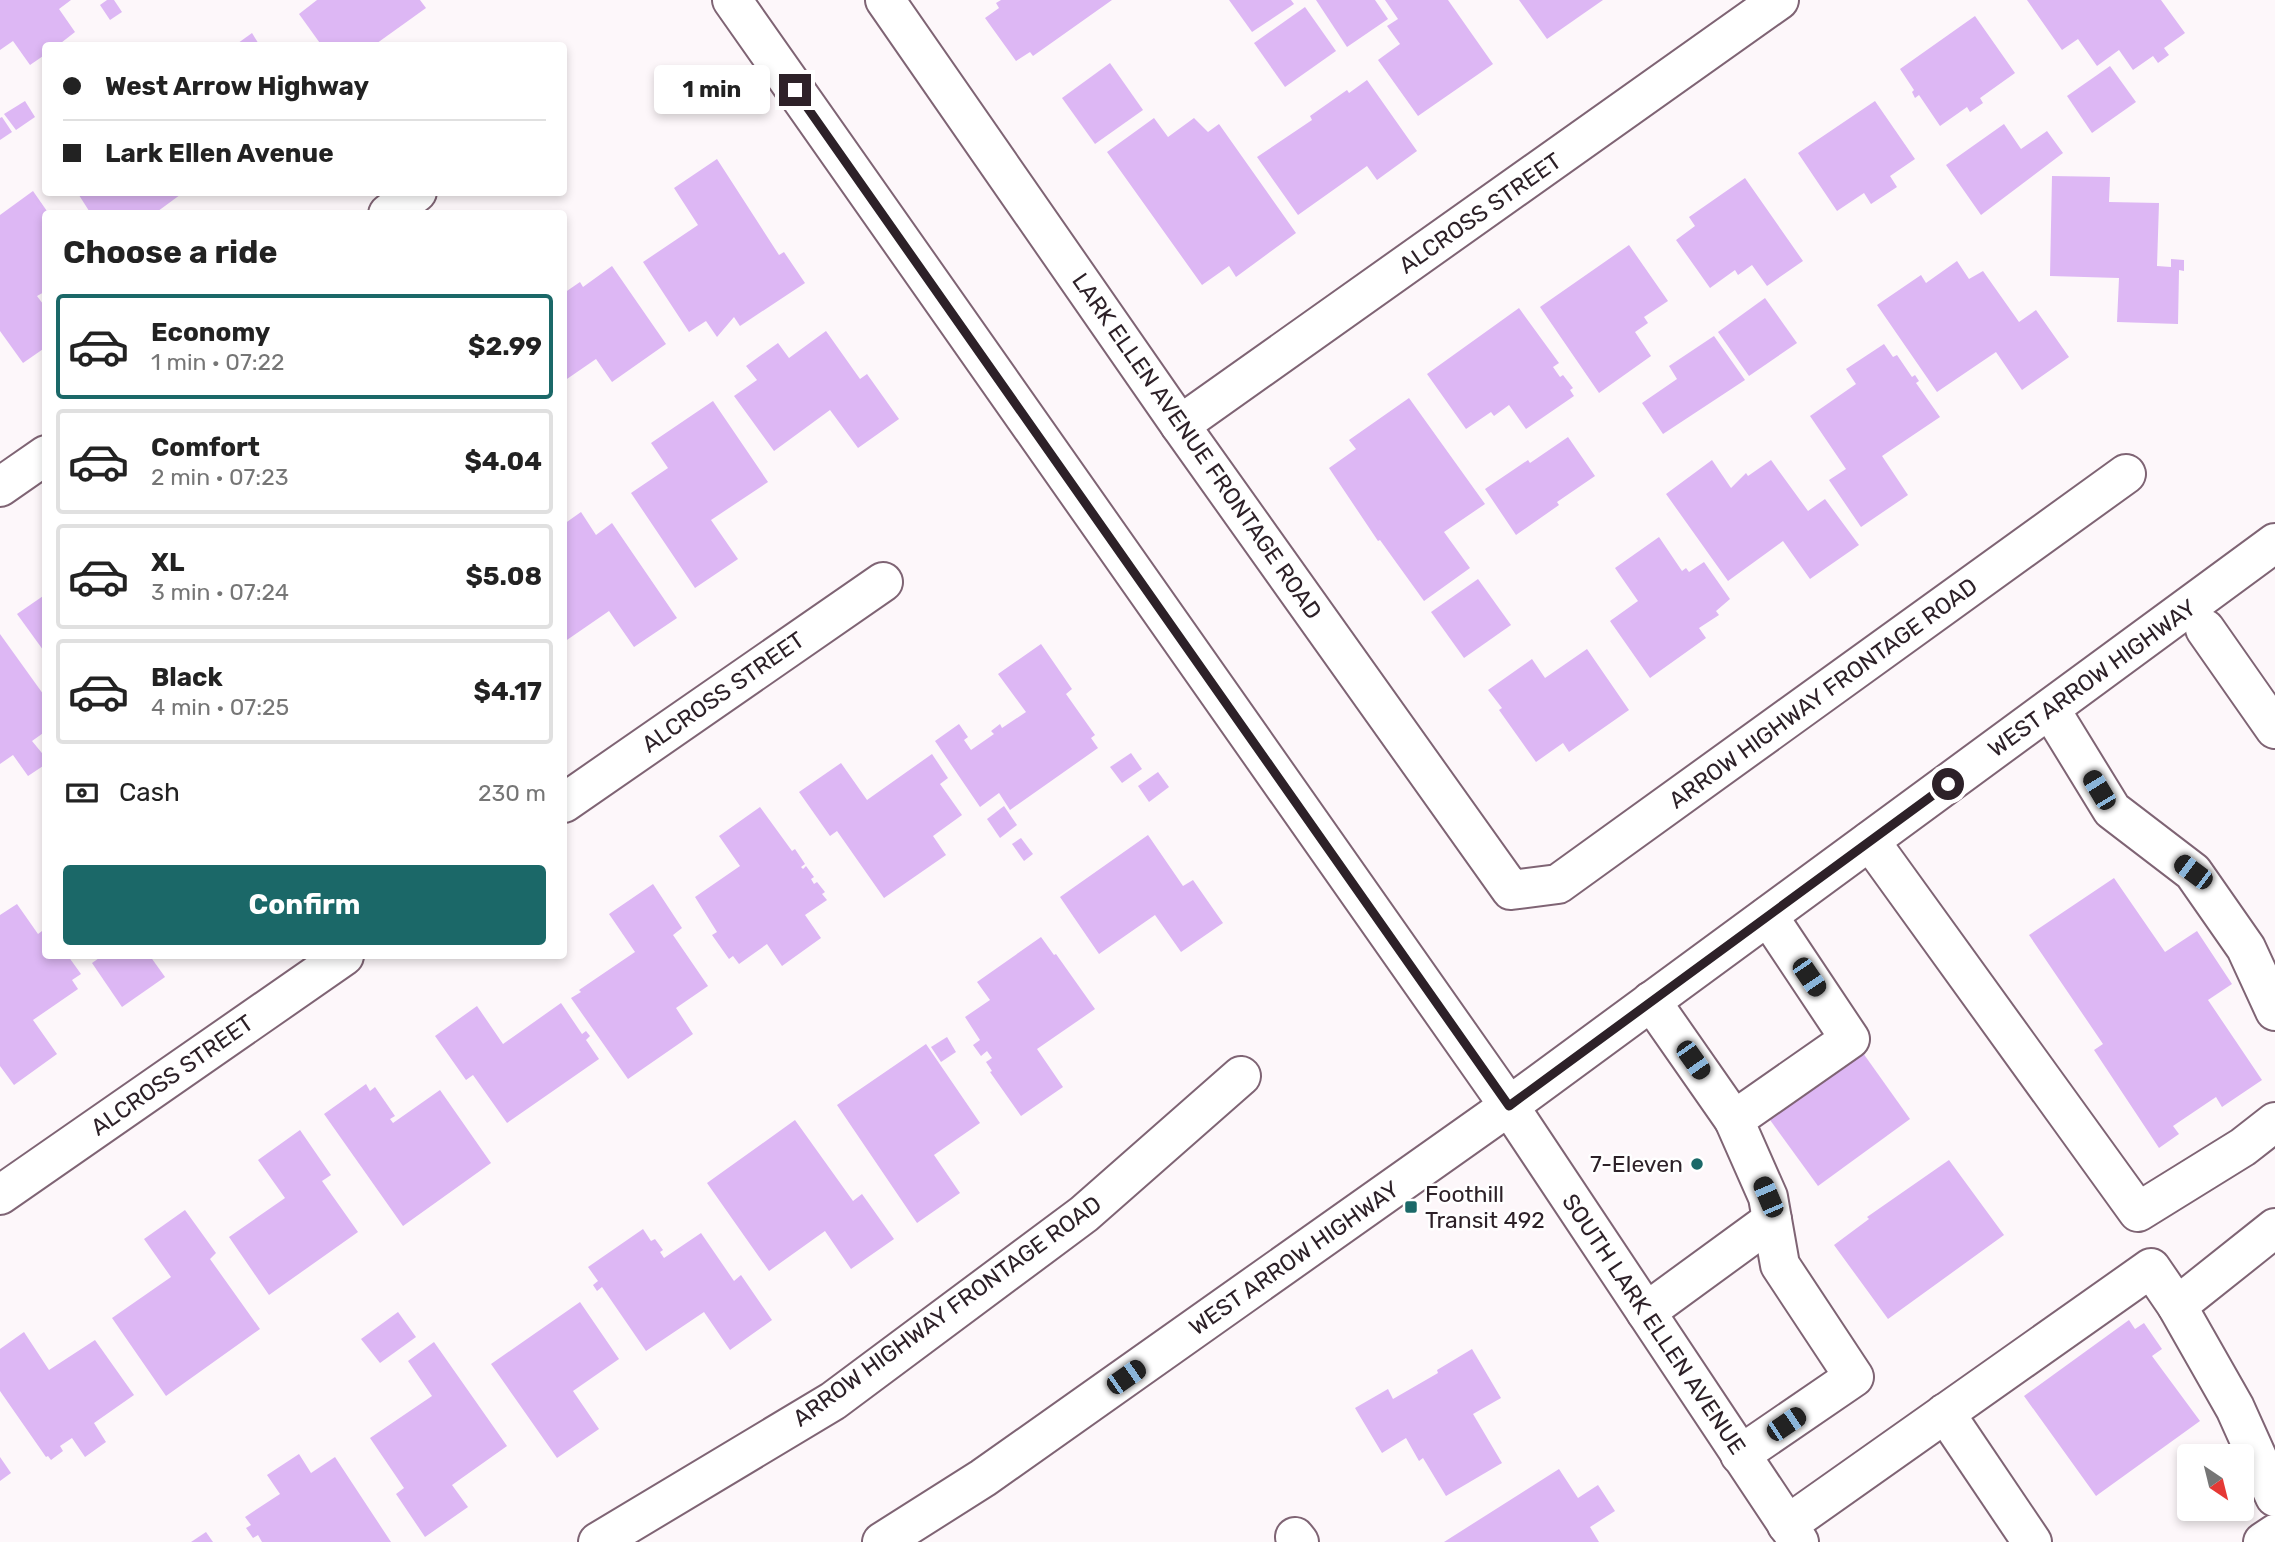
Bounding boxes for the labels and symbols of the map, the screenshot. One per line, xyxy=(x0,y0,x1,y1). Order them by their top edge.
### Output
callout: 1 min xyxy=(655,66,770,114)
route end xyxy=(779,74,811,106)
street label: ALCROSS STREET xyxy=(1393,146,1567,280)
street label: LARK ELLEN AVENUE FRONTAGE ROAD xyxy=(1066,268,1328,624)
street label: ARROW HIGHWAY FRONTAGE ROAD xyxy=(1663,572,1983,814)
street label: WEST ARROW HIGHWAY xyxy=(1983,593,2201,763)
street label: ALCROSS STREET xyxy=(636,625,810,759)
car xyxy=(2080,767,2119,813)
route start xyxy=(1932,768,1964,800)
car xyxy=(2170,851,2217,893)
car xyxy=(1789,954,1830,1000)
street label: ALCROSS STREET xyxy=(85,1008,259,1142)
car xyxy=(1673,1037,1714,1083)
place label: 7-Eleven xyxy=(1590,1150,1683,1178)
marker: 7-Eleven xyxy=(1689,1156,1705,1172)
car xyxy=(1751,1174,1786,1220)
street label: WEST ARROW HIGHWAY xyxy=(1184,1175,1405,1341)
place label: Foothill Transit 492 xyxy=(1425,1180,1545,1234)
street label: SOUTH LARK ELLEN AVENUE xyxy=(1556,1188,1752,1460)
street label: ARROW HIGHWAY FRONTAGE ROAD xyxy=(787,1190,1107,1432)
marker: Foothill Transit 492 xyxy=(1403,1199,1419,1215)
car xyxy=(1103,1356,1150,1398)
car xyxy=(1763,1404,1810,1444)
north arrow xyxy=(2177,1444,2254,1521)

